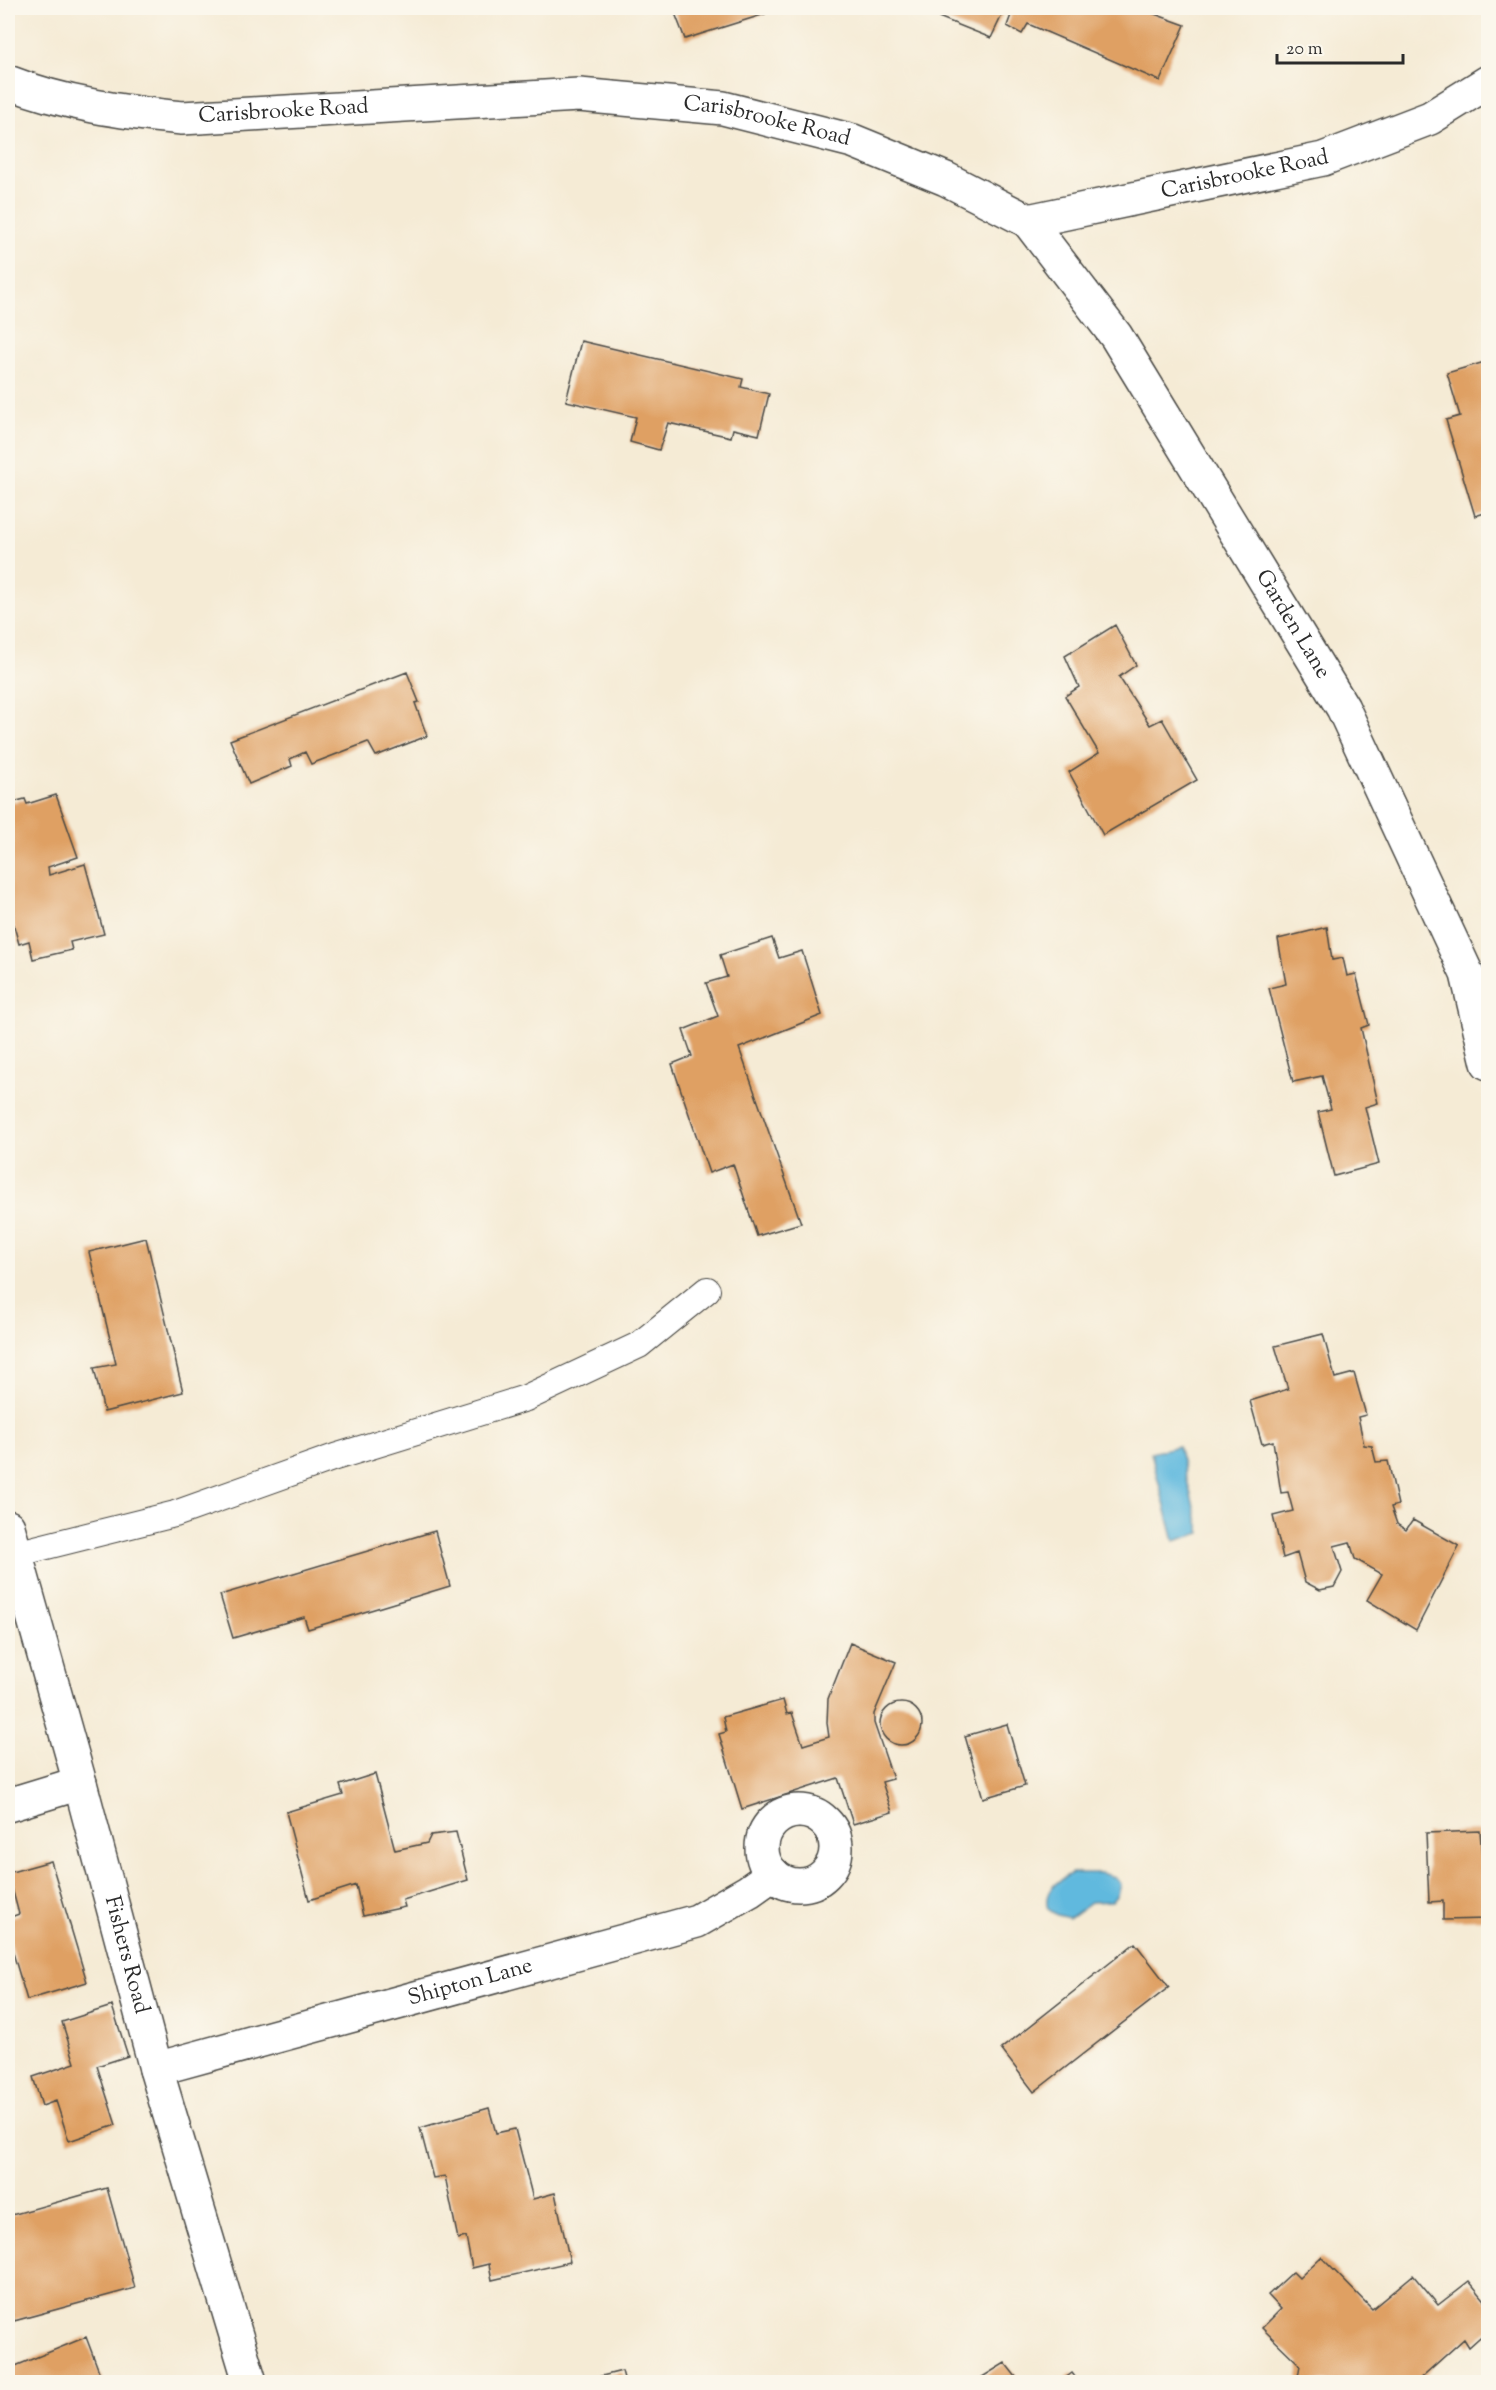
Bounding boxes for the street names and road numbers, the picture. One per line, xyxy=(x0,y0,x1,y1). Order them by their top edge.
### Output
street label: Carisbrooke Road xyxy=(682,88,854,156)
street label: Carisbrooke Road xyxy=(198,91,370,133)
street label: Carisbrooke Road xyxy=(1158,142,1332,209)
street label: Garden Lane xyxy=(1247,564,1338,685)
street label: Fishers Road xyxy=(95,1893,157,2018)
street label: Shipton Lane xyxy=(404,1951,536,2015)

